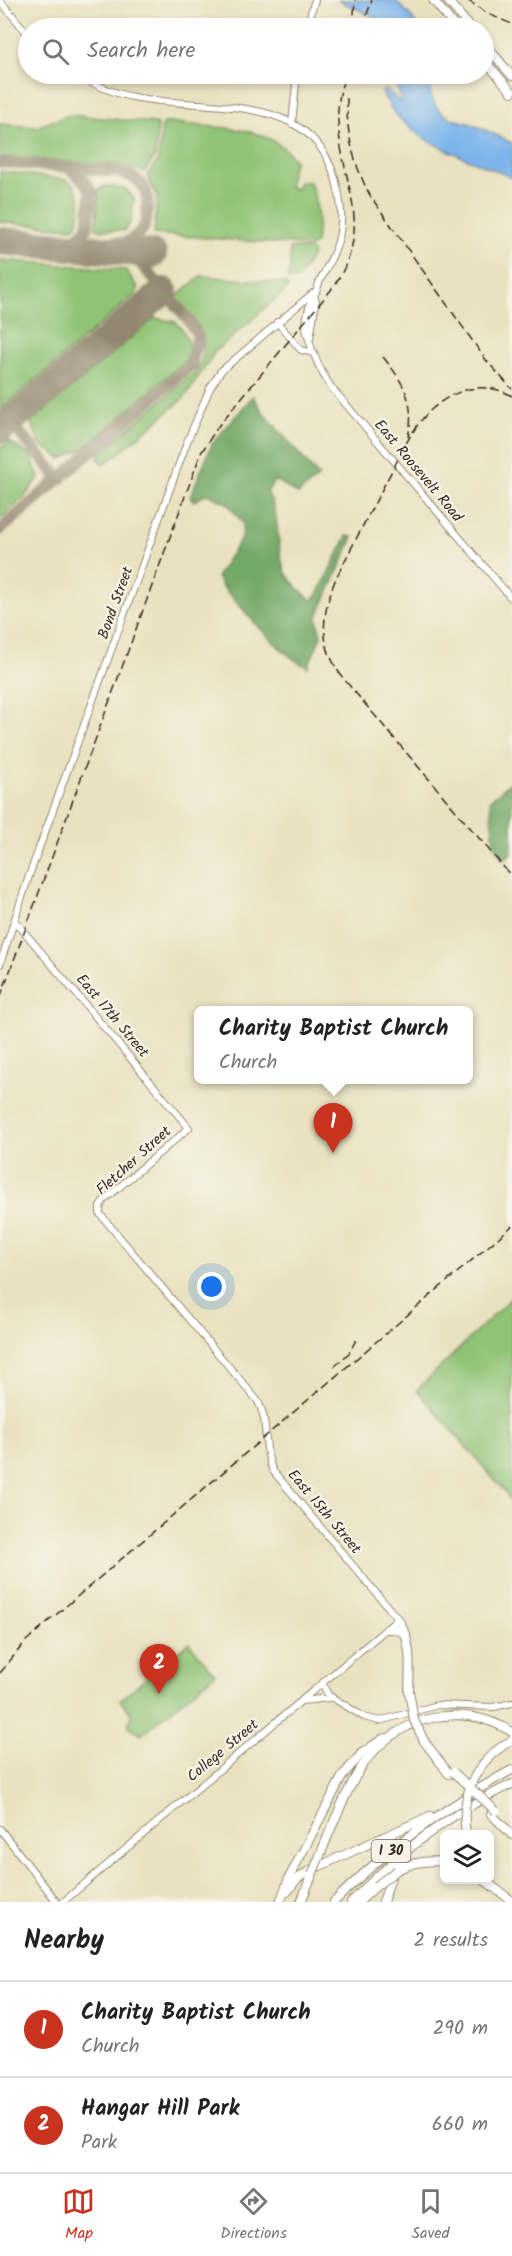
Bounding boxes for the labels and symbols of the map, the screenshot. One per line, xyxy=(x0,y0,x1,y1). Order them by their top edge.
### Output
street label: East Roosevelt Road xyxy=(368,414,469,528)
street label: Bond Street xyxy=(92,563,140,643)
street label: East 17th Street xyxy=(70,969,155,1064)
pin: 1 xyxy=(314,1104,352,1153)
street label: Fletcher Street xyxy=(91,1120,177,1202)
your location xyxy=(197,1272,226,1301)
street label: East 15th Street xyxy=(281,1464,367,1560)
pin: 2 xyxy=(140,1644,178,1694)
street label: College Street xyxy=(182,1713,264,1788)
road number: I 30 xyxy=(372,1840,410,1862)

